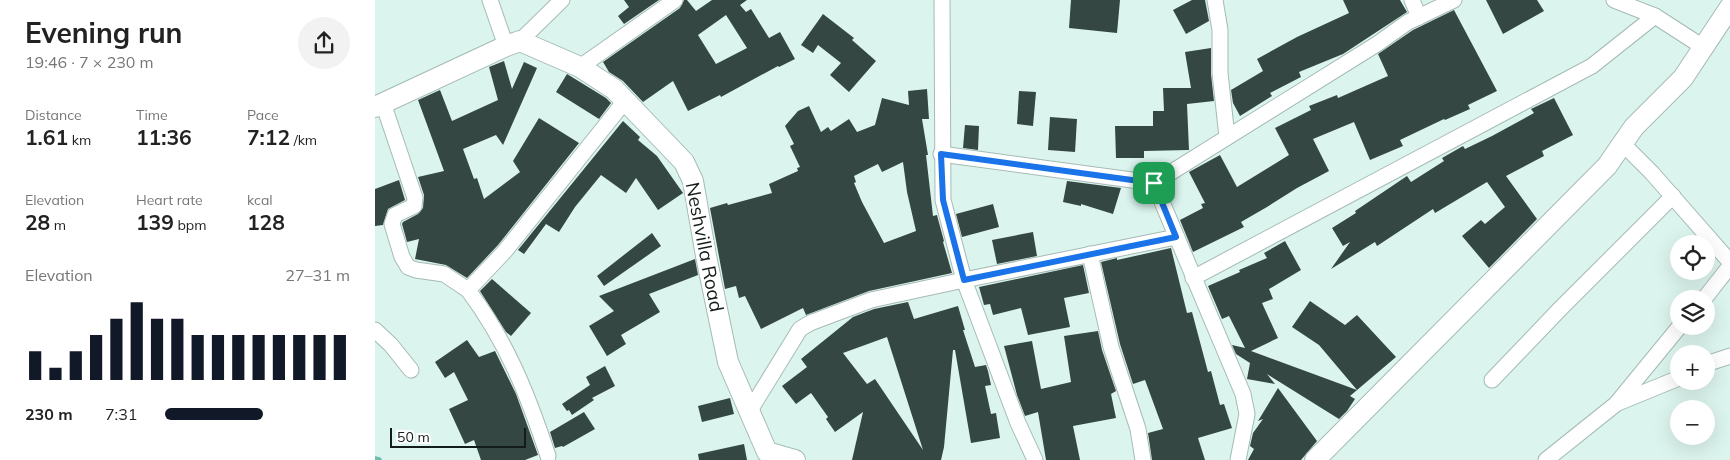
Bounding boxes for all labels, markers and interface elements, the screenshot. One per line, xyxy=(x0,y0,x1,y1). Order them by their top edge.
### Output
text: Evening run xyxy=(25,15,182,50)
button: share xyxy=(298,17,350,69)
text: 19:46 · 7 × 230 m xyxy=(25,52,154,72)
text: Distance xyxy=(25,106,82,124)
text: Time xyxy=(136,106,168,124)
text: Pace xyxy=(247,106,279,124)
text: 1.61 xyxy=(25,124,68,150)
text: 11:36 xyxy=(136,124,192,150)
text: 7:12 xyxy=(247,124,290,150)
text: km xyxy=(68,131,91,149)
text: /km xyxy=(290,131,317,149)
pin xyxy=(1133,162,1175,204)
icon: arrive xyxy=(1140,169,1168,197)
street label: Neshvilla Road xyxy=(681,180,729,314)
text: Elevation xyxy=(25,191,84,209)
text: Heart rate xyxy=(136,191,203,209)
text: kcal xyxy=(247,191,273,209)
text: 28 xyxy=(25,209,50,235)
text: 139 xyxy=(136,209,174,235)
text: 128 xyxy=(247,209,285,235)
text: m xyxy=(50,216,66,234)
text: bpm xyxy=(174,216,207,234)
map controls xyxy=(1670,235,1715,445)
button: locate xyxy=(1670,235,1715,280)
text: Elevation xyxy=(25,265,93,285)
text: 27–31 m xyxy=(285,265,350,285)
button: layers xyxy=(1670,290,1715,335)
button: + xyxy=(1670,345,1715,390)
button: − xyxy=(1670,400,1715,445)
text: 230 m xyxy=(25,404,73,424)
text: 7:31 xyxy=(105,404,137,424)
scale bar xyxy=(390,425,526,448)
text: 50 m xyxy=(397,428,430,446)

